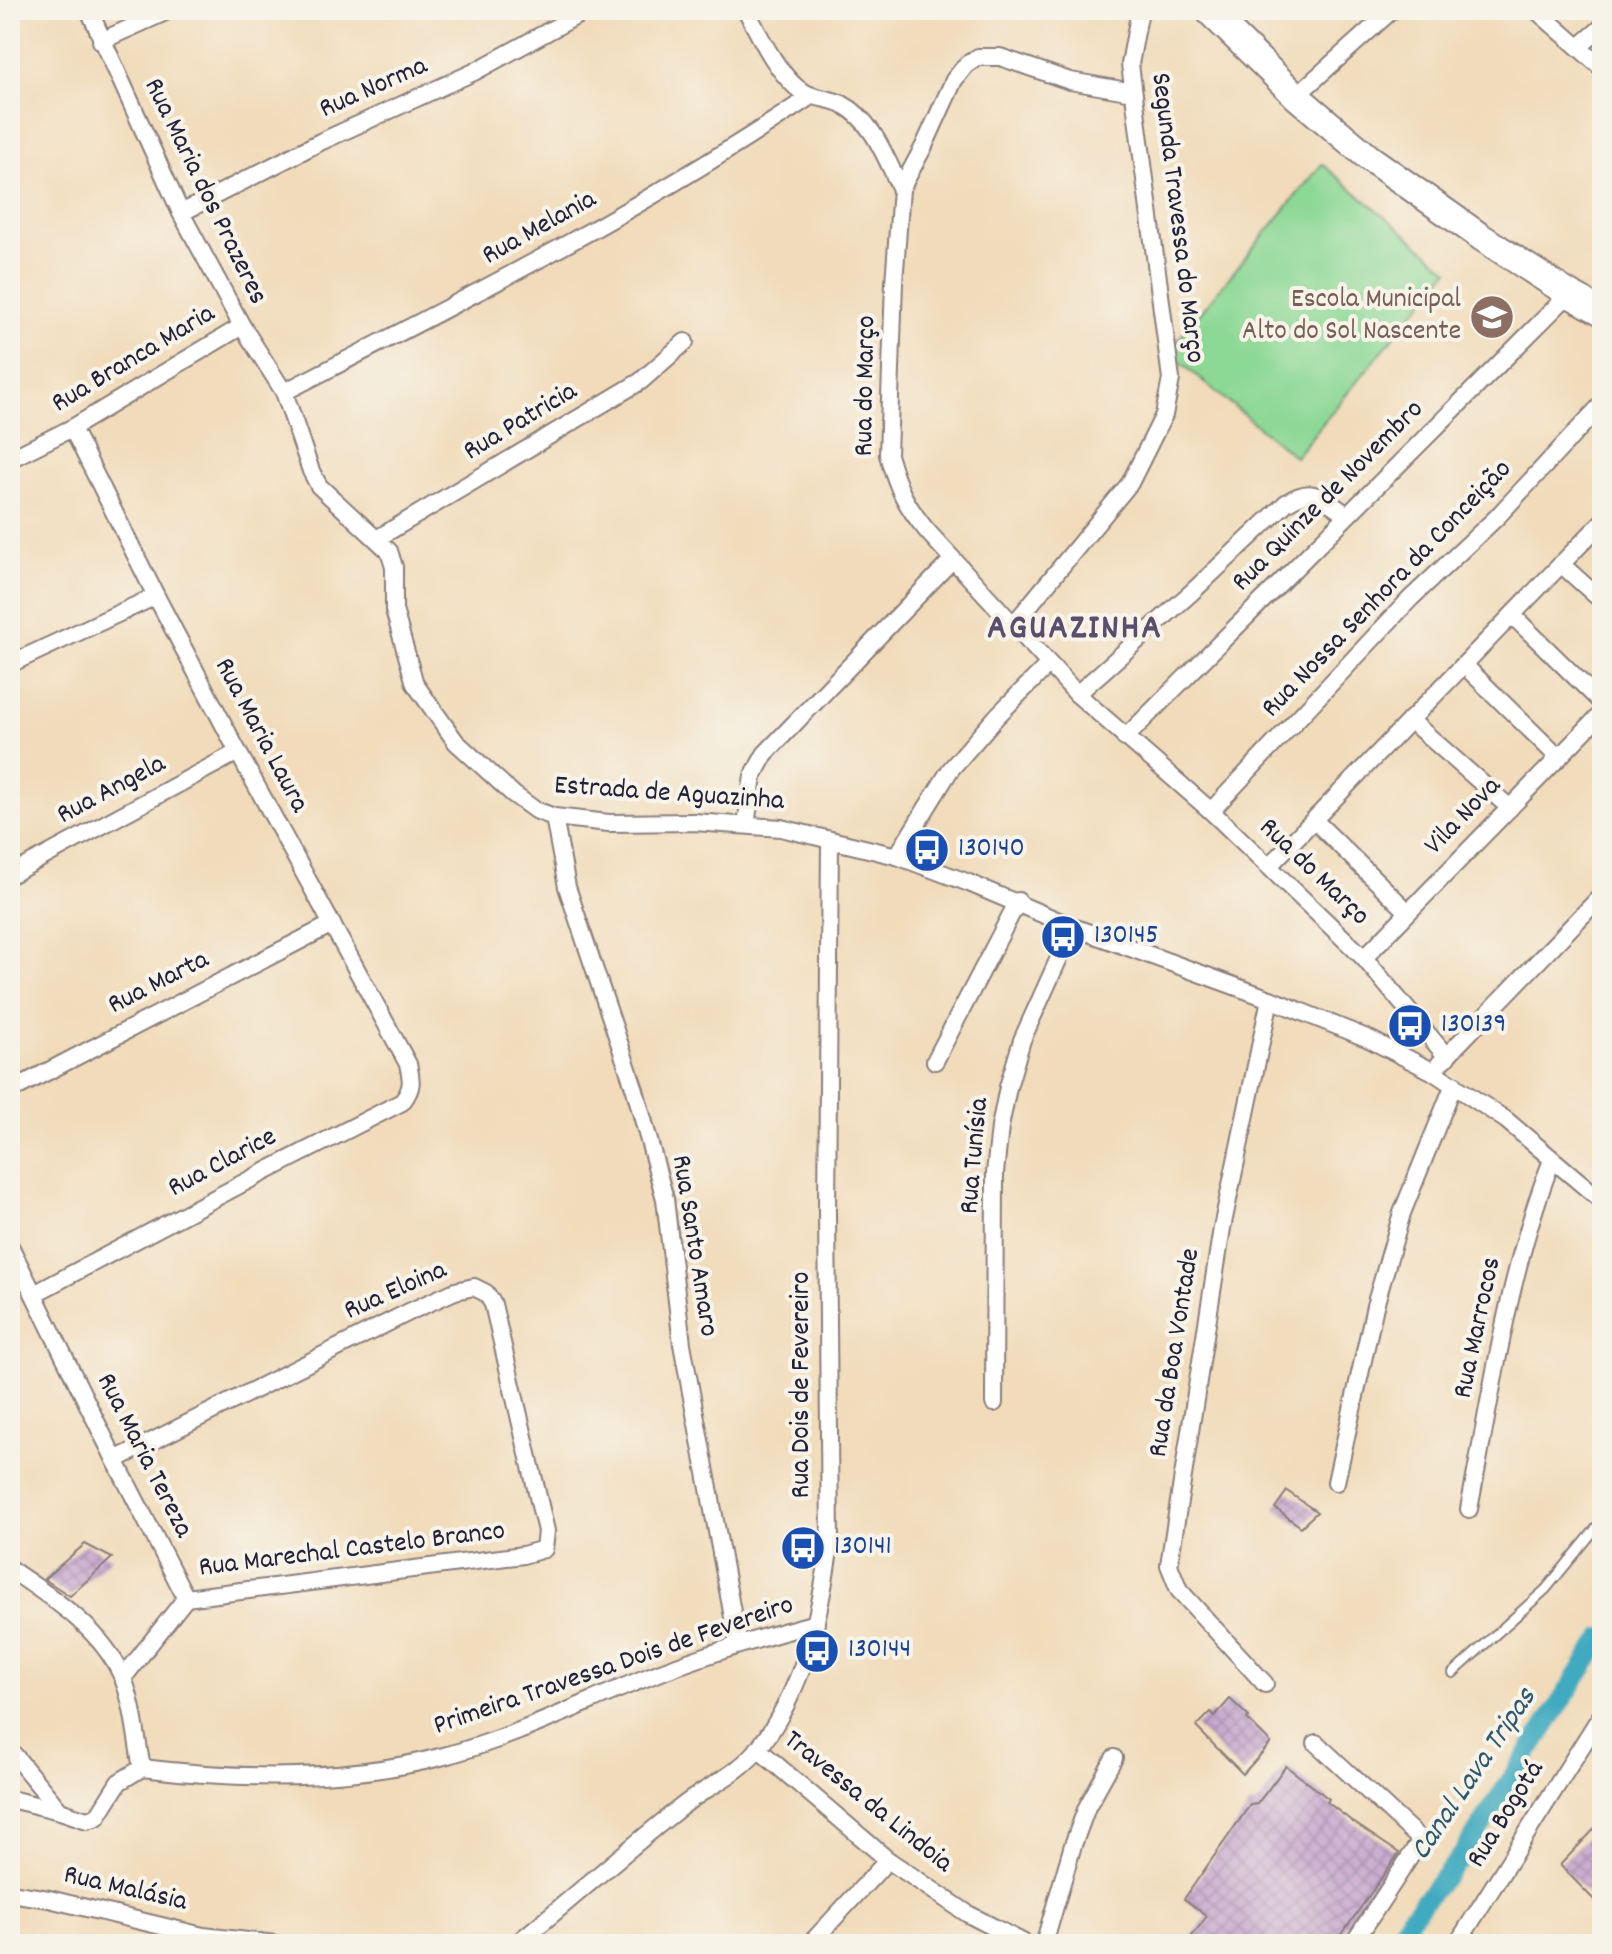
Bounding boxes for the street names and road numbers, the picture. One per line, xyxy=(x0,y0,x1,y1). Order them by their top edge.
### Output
street label: Rua Norma xyxy=(314,47,435,131)
street label: Segunda Travessa do Março xyxy=(1138,71,1214,365)
street label: Rua Maria dos Prazeres xyxy=(132,72,276,312)
street label: Rua Melania xyxy=(476,181,605,277)
street label: Rua Branca Maria xyxy=(45,295,224,425)
street label: Rua do Março xyxy=(846,315,888,457)
street label: Rua Patricia xyxy=(457,373,586,473)
street label: Rua Quinze de Novembro xyxy=(1224,392,1434,602)
street label: Rua Nossa Senhora da Conceição xyxy=(1254,452,1522,728)
street label: Rua Maria Laura xyxy=(202,652,318,821)
street label: Rua Angela xyxy=(51,745,174,836)
street label: Estrada de Aguazinha xyxy=(553,767,786,823)
street label: Vila Nova xyxy=(1416,768,1512,865)
street label: Rua do Março xyxy=(1248,810,1378,936)
street label: Rua Marta xyxy=(102,941,217,1026)
street label: Rua Tunísia xyxy=(951,1095,1001,1216)
street label: Rua Clarice xyxy=(162,1119,284,1209)
street label: Rua Santo Amaro xyxy=(659,1152,727,1340)
street label: Rua da Boa Vontade xyxy=(1140,1246,1212,1460)
street label: Rua Eloina xyxy=(338,1251,454,1332)
street label: Rua Marrocos xyxy=(1445,1254,1513,1402)
street label: Rua Dois de Fevereiro xyxy=(783,1272,823,1498)
street label: Rua Maria Tereza xyxy=(84,1367,202,1546)
street label: Rua Marechal Castelo Branco xyxy=(197,1512,507,1590)
street label: Primeira Travessa Dois de Fevereiro xyxy=(429,1587,799,1747)
street label: Travessa da Lindoia xyxy=(774,1722,961,1884)
street label: Rua Bogotá xyxy=(1458,1753,1556,1876)
street label: Rua Malásia xyxy=(59,1856,191,1924)

